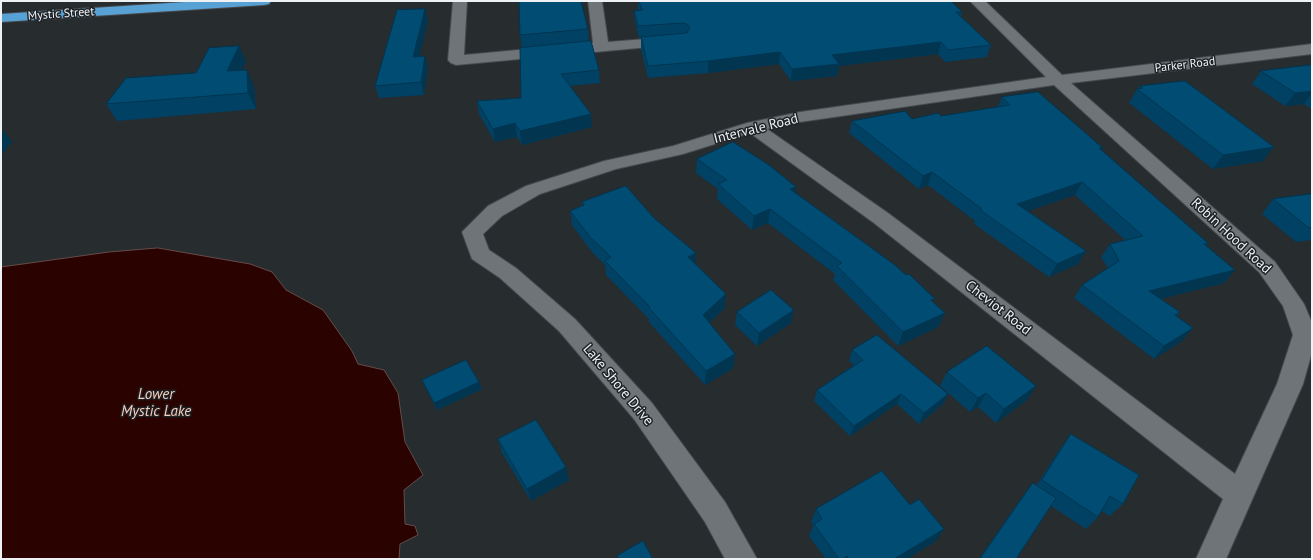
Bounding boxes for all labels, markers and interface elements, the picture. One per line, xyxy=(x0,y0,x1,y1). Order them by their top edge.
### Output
street label: Mystic Street xyxy=(27,4,95,24)
street label: Parker Road xyxy=(1154,54,1216,76)
street label: Intervale Road xyxy=(712,110,800,148)
street label: Robin Hood Road xyxy=(1188,195,1274,277)
street label: Cheviot Road xyxy=(962,277,1034,339)
street label: Lake Shore Drive xyxy=(579,341,657,429)
water label: Lower Mystic Lake xyxy=(121,386,191,421)

